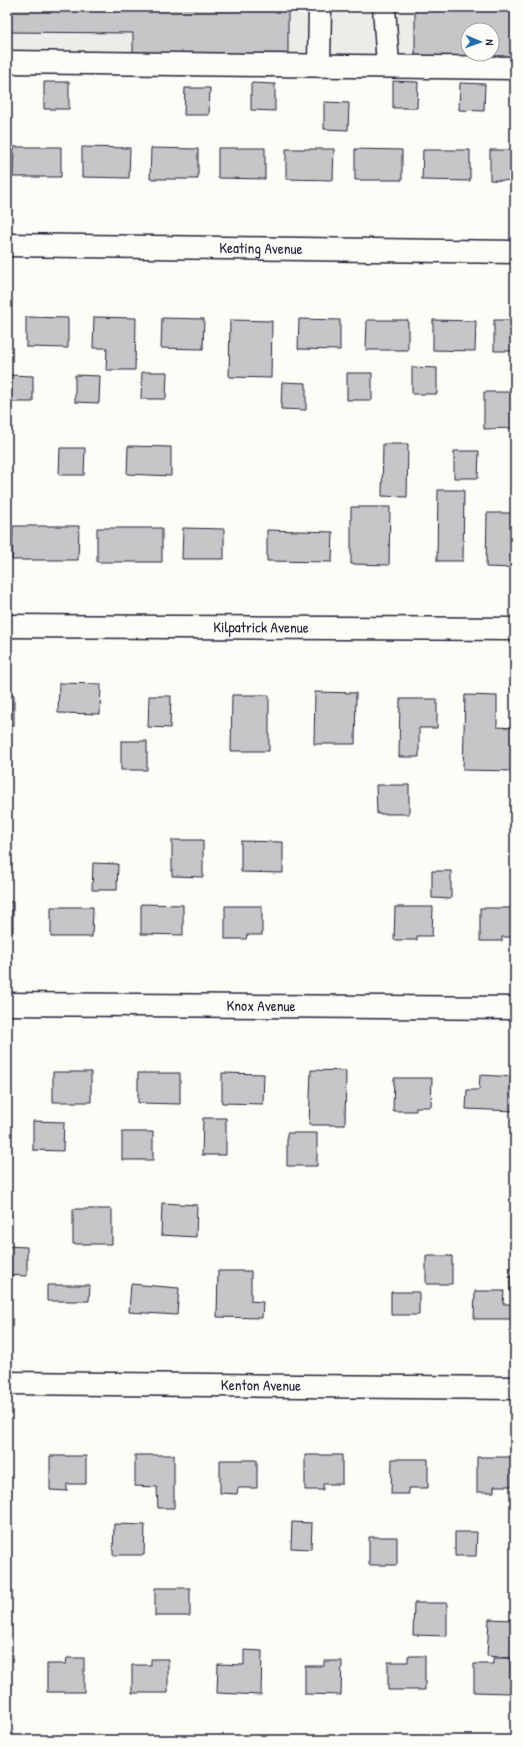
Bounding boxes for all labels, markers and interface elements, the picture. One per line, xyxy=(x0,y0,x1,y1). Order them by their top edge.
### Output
north arrow xyxy=(460,22,500,62)
text: N xyxy=(483,39,497,46)
street label: Keating Avenue xyxy=(219,237,303,259)
street label: Kilpatrick Avenue xyxy=(213,616,309,638)
street label: Knox Avenue xyxy=(226,995,296,1016)
street label: Kenton Avenue xyxy=(221,1374,301,1396)

